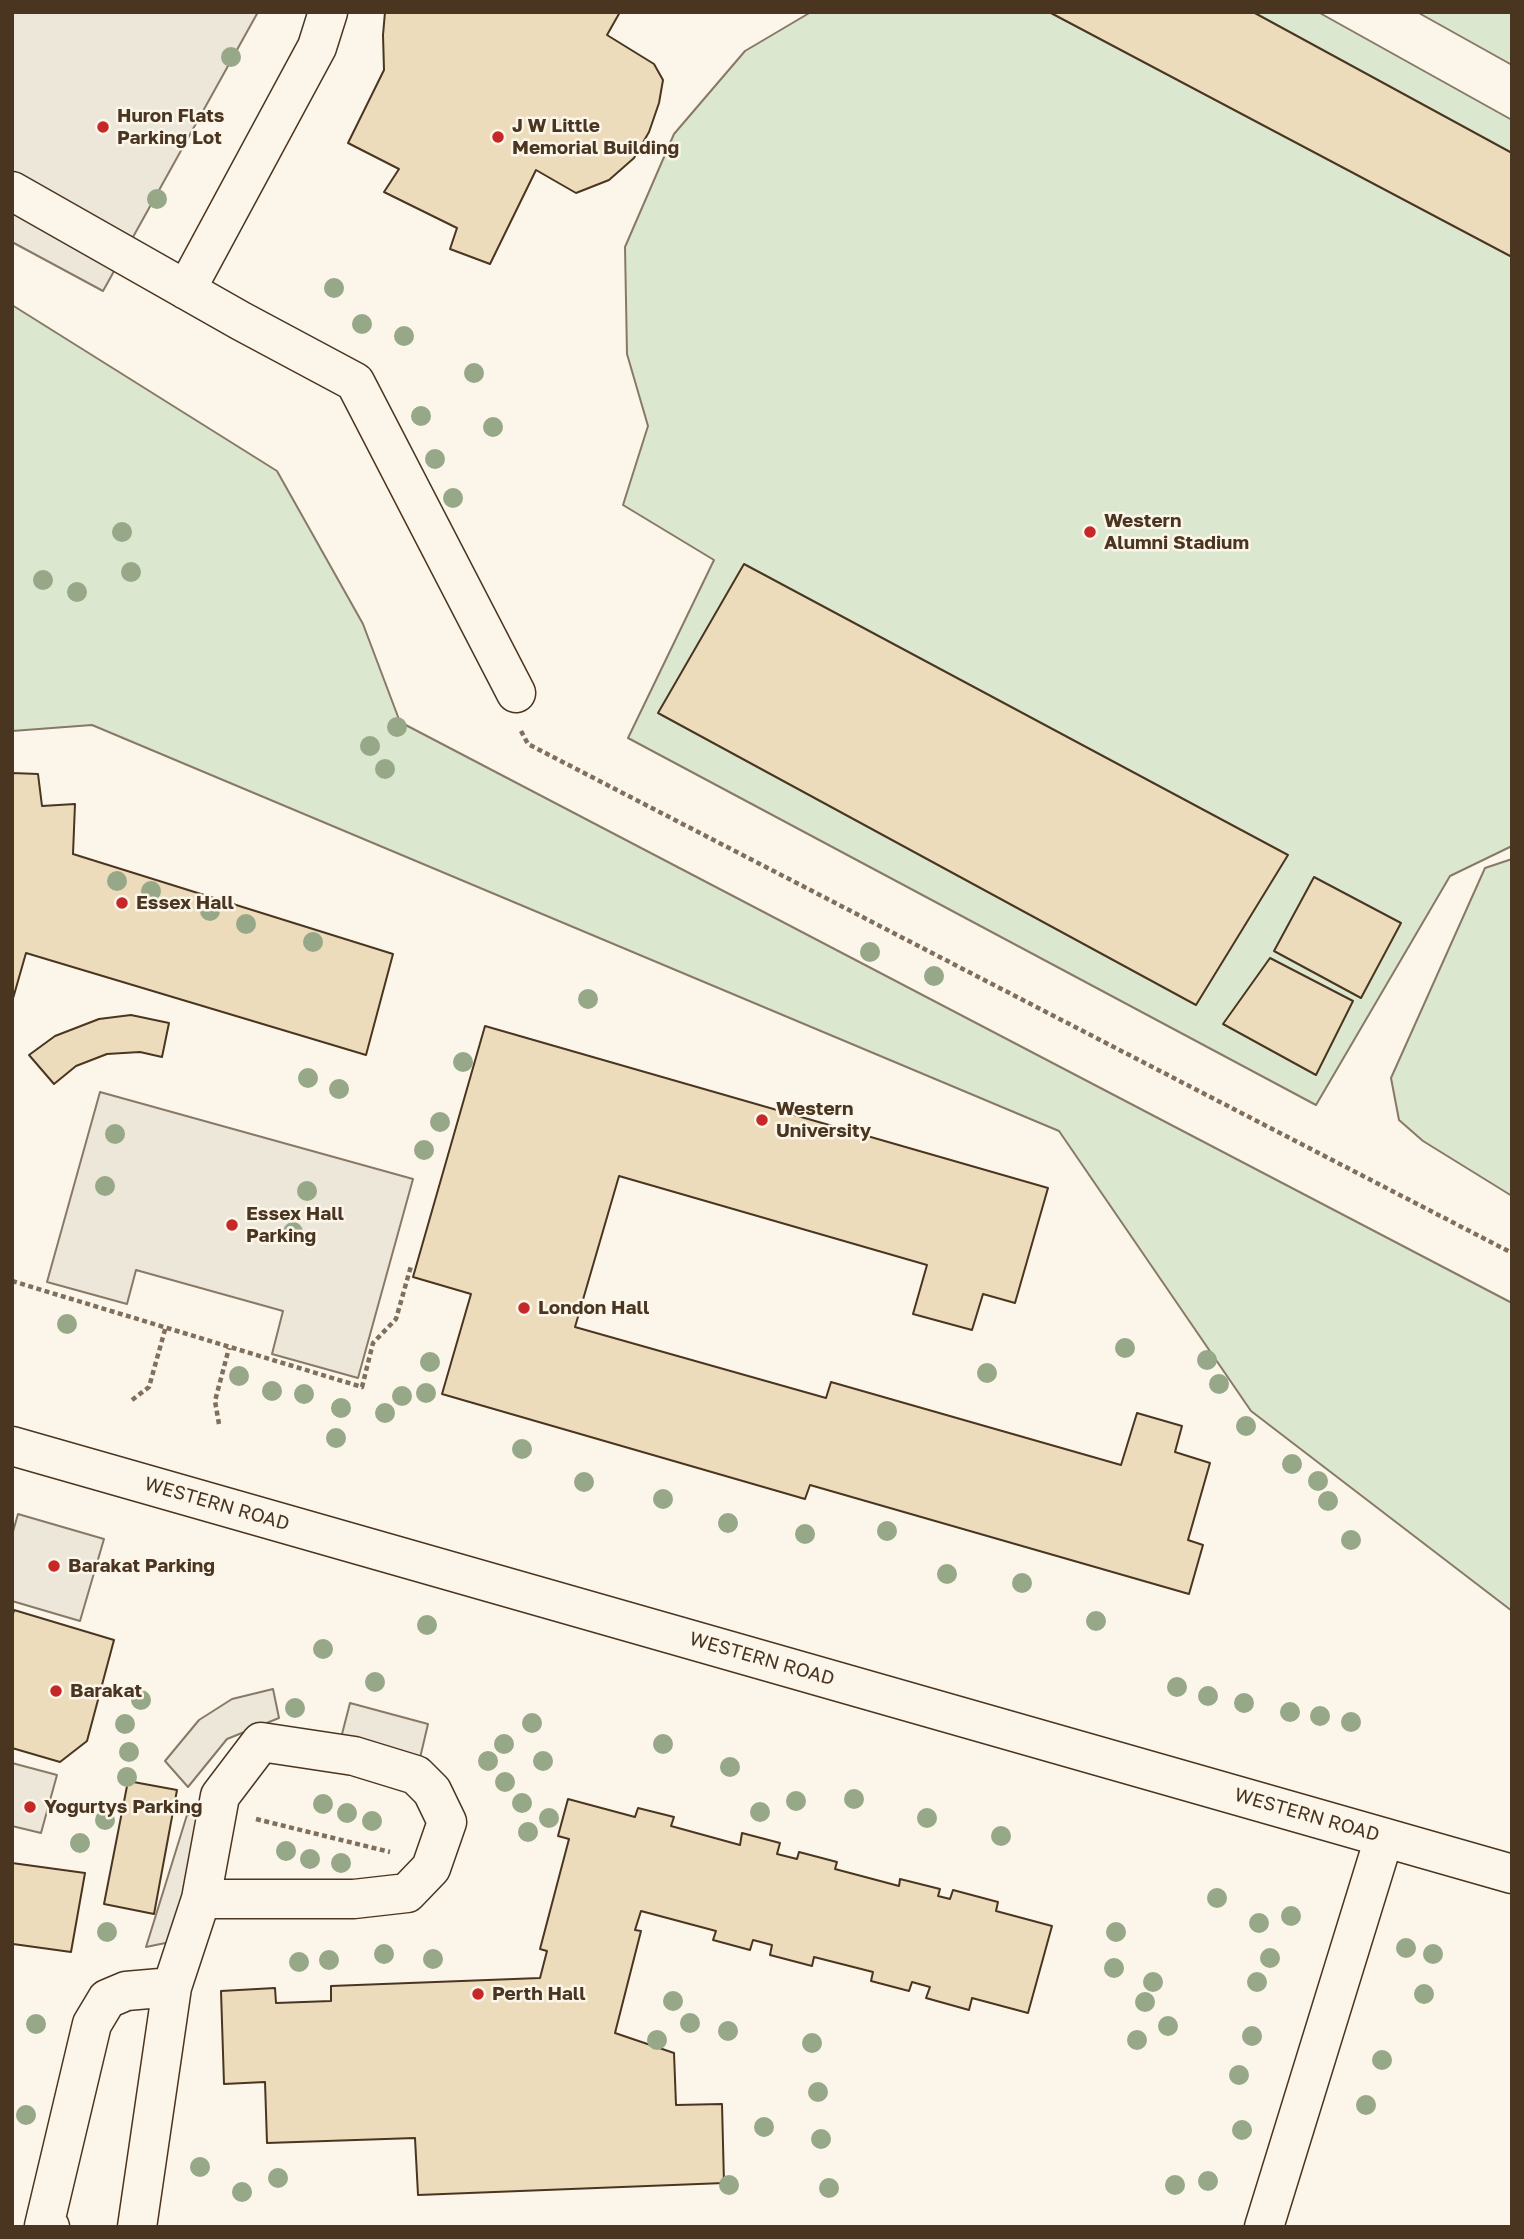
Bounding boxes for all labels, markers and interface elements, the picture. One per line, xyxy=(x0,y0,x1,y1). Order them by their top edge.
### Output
place label: Huron Flats Parking Lot xyxy=(117,105,224,149)
place label: J W Little Memorial Building xyxy=(512,115,679,159)
marker: Huron Flats Parking Lot xyxy=(95,119,111,135)
marker: J W Little Memorial Building xyxy=(490,129,506,145)
place label: Western Alumni Stadium xyxy=(1104,510,1249,554)
marker: Western Alumni Stadium xyxy=(1082,524,1098,540)
place label: Essex Hall xyxy=(136,892,234,914)
marker: Essex Hall xyxy=(114,895,130,911)
place label: Western University xyxy=(776,1098,871,1142)
marker: Western University xyxy=(754,1112,770,1128)
place label: Essex Hall Parking xyxy=(246,1203,344,1247)
marker: Essex Hall Parking xyxy=(224,1217,240,1233)
place label: London Hall xyxy=(538,1297,649,1319)
marker: London Hall xyxy=(516,1300,532,1316)
street label: WESTERN ROAD xyxy=(142,1472,292,1536)
place label: Barakat Parking xyxy=(68,1555,215,1577)
marker: Barakat Parking xyxy=(46,1558,62,1574)
street label: WESTERN ROAD xyxy=(687,1627,837,1691)
place label: Barakat xyxy=(70,1680,142,1702)
marker: Barakat xyxy=(48,1683,64,1699)
street label: WESTERN ROAD xyxy=(1232,1783,1382,1847)
place label: Yogurtys Parking xyxy=(44,1796,202,1818)
marker: Yogurtys Parking xyxy=(22,1799,38,1815)
place label: Perth Hall xyxy=(492,1983,586,2005)
marker: Perth Hall xyxy=(470,1986,486,2002)

